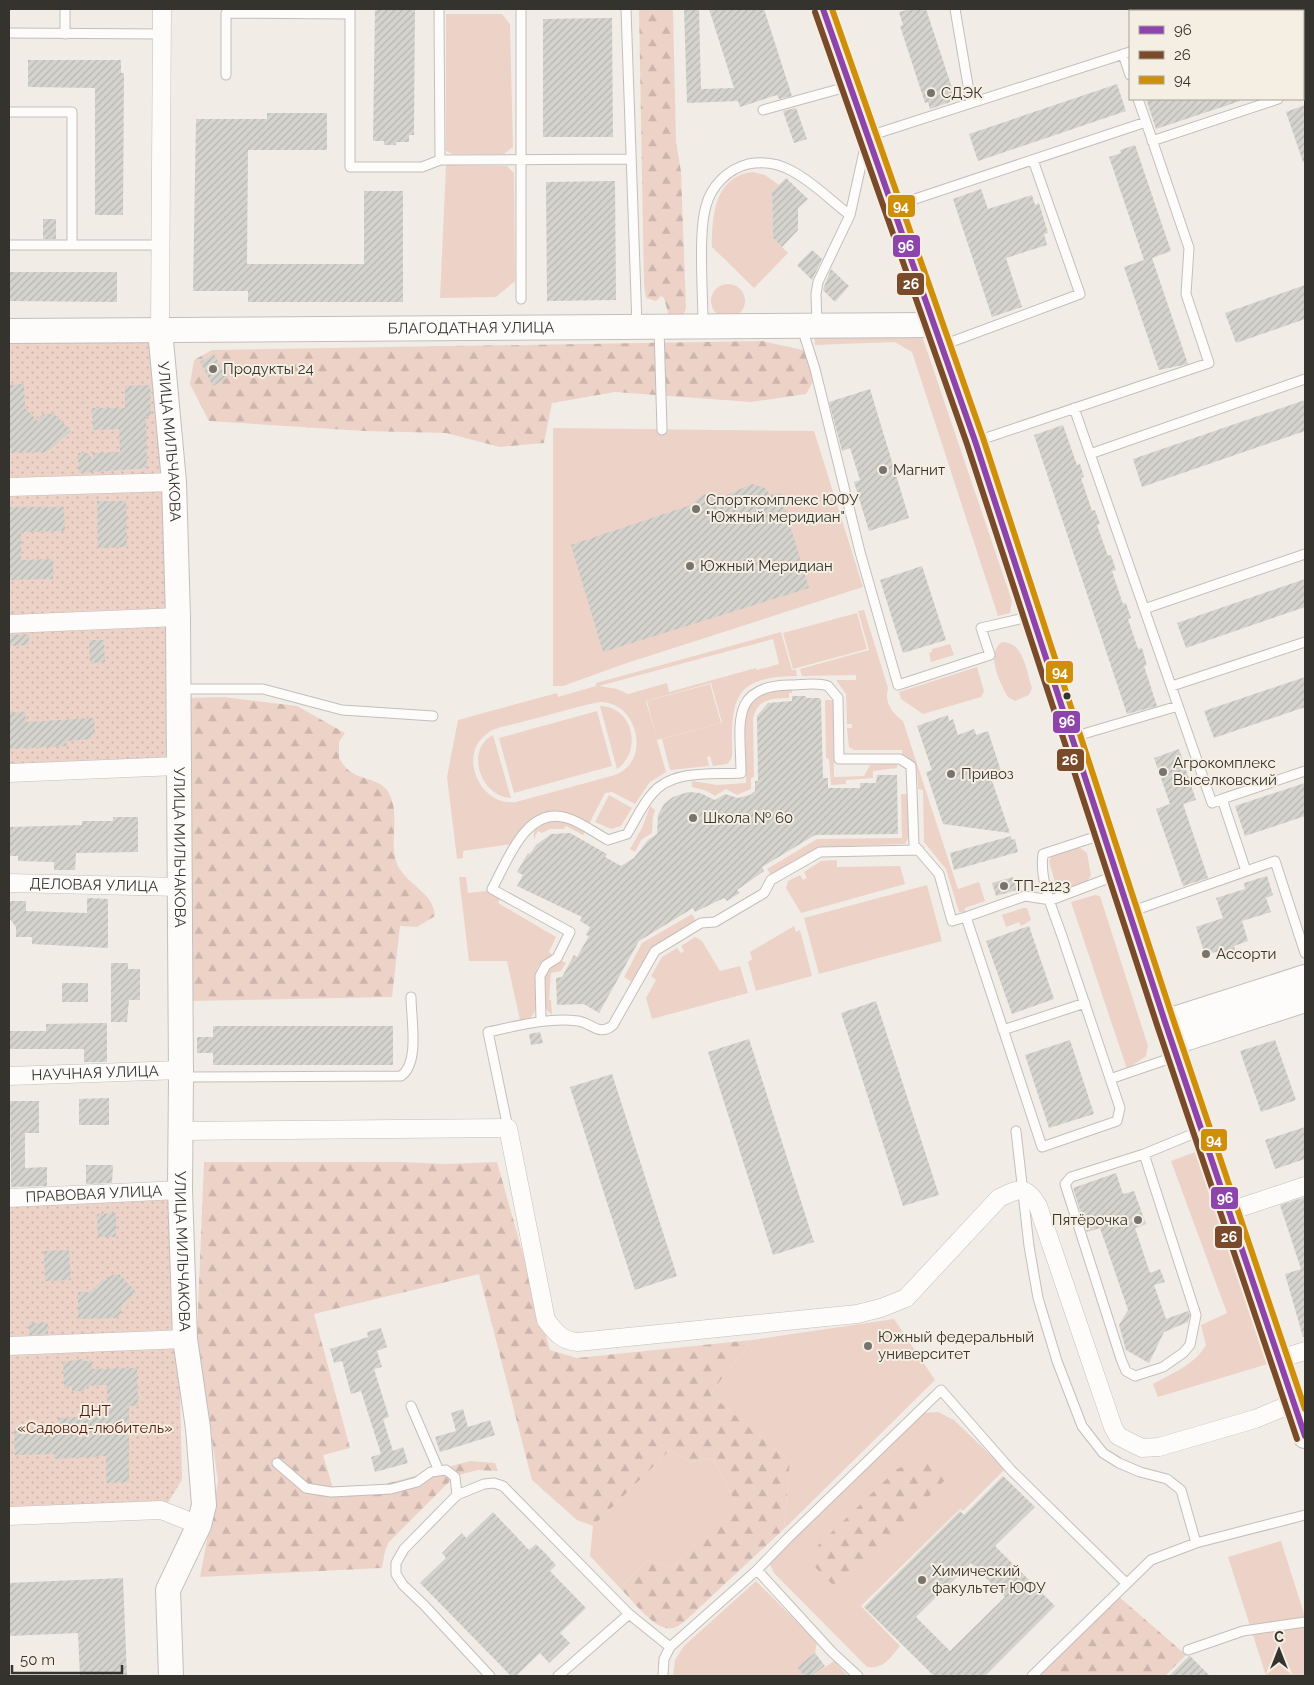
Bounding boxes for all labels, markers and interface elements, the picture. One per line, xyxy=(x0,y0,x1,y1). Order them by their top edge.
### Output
legend xyxy=(1129,10,1304,100)
text: 96 xyxy=(1174,21,1192,39)
text: 26 xyxy=(1174,46,1191,64)
text: 94 xyxy=(1174,71,1191,89)
place label: СДЭК xyxy=(941,84,983,102)
marker: СДЭК xyxy=(925,87,937,99)
line badge: 94 xyxy=(887,194,916,218)
text: 94 xyxy=(893,198,909,214)
line badge: 96 xyxy=(892,234,921,258)
text: 96 xyxy=(898,238,914,254)
line badge: 26 xyxy=(896,272,925,296)
text: 26 xyxy=(903,276,919,292)
street label: БЛАГОДАТНАЯ УЛИЦА xyxy=(388,318,554,338)
place label: Продукты 24 xyxy=(223,360,314,378)
street label: УЛИЦА МИЛЬЧАКОВА xyxy=(154,361,184,522)
marker: Продукты 24 xyxy=(207,363,219,375)
place label: Магнит xyxy=(893,461,945,479)
marker: Магнит xyxy=(877,464,889,476)
place label: Спорткомплекс ЮФУ "Южный меридиан" xyxy=(706,491,859,526)
marker: Спорткомплекс ЮФУ "Южный меридиан" xyxy=(690,503,702,515)
place label: Южный Меридиан xyxy=(700,557,833,575)
marker: Южный Меридиан xyxy=(684,560,696,572)
line badge: 94 xyxy=(1045,660,1074,684)
text: 94 xyxy=(1052,664,1068,680)
unlabelled marker xyxy=(1062,691,1072,701)
line badge: 96 xyxy=(1052,710,1081,734)
text: 96 xyxy=(1059,713,1075,729)
line badge: 26 xyxy=(1056,748,1085,772)
text: 26 xyxy=(1062,752,1078,768)
place label: Агрокомплекс Выселковский xyxy=(1173,754,1277,789)
place label: Привоз xyxy=(961,765,1014,783)
marker: Агрокомплекс Выселковский xyxy=(1157,766,1169,778)
street label: УЛИЦА МИЛЬЧАКОВА xyxy=(170,767,189,928)
marker: Привоз xyxy=(945,768,957,780)
place label: Школа № 60 xyxy=(703,809,793,827)
marker: Школа № 60 xyxy=(687,812,699,824)
street label: ДЕЛОВАЯ УЛИЦА xyxy=(30,874,158,896)
place label: ТП-2123 xyxy=(1014,877,1070,895)
marker: ТП-2123 xyxy=(998,880,1010,892)
place label: Ассорти xyxy=(1216,945,1276,963)
marker: Ассорти xyxy=(1200,948,1212,960)
street label: НАУЧНАЯ УЛИЦА xyxy=(31,1062,159,1084)
line badge: 94 xyxy=(1200,1128,1228,1152)
text: 94 xyxy=(1206,1132,1222,1148)
street label: УЛИЦА МИЛЬЧАКОВА xyxy=(171,1171,194,1332)
street label: ПРАВОВАЯ УЛИЦА xyxy=(25,1182,163,1206)
line badge: 96 xyxy=(1210,1186,1239,1210)
text: 96 xyxy=(1217,1190,1233,1206)
place label: Пятёрочка xyxy=(1052,1211,1128,1229)
marker: Пятёрочка xyxy=(1132,1214,1144,1226)
line badge: 26 xyxy=(1214,1225,1243,1249)
text: 26 xyxy=(1221,1229,1237,1245)
place label: Южный федеральный университет xyxy=(878,1328,1034,1363)
marker: Южный федеральный университет xyxy=(862,1340,874,1352)
park label: ДНТ «Садовод-любитель» xyxy=(17,1402,173,1437)
place label: Химический факультет ЮФУ xyxy=(932,1562,1046,1597)
marker: Химический факультет ЮФУ xyxy=(916,1574,928,1586)
north arrow xyxy=(1254,1625,1304,1675)
text: С xyxy=(1274,1629,1284,1645)
scale bar xyxy=(12,1642,122,1674)
text: 50 m xyxy=(20,1651,55,1669)

